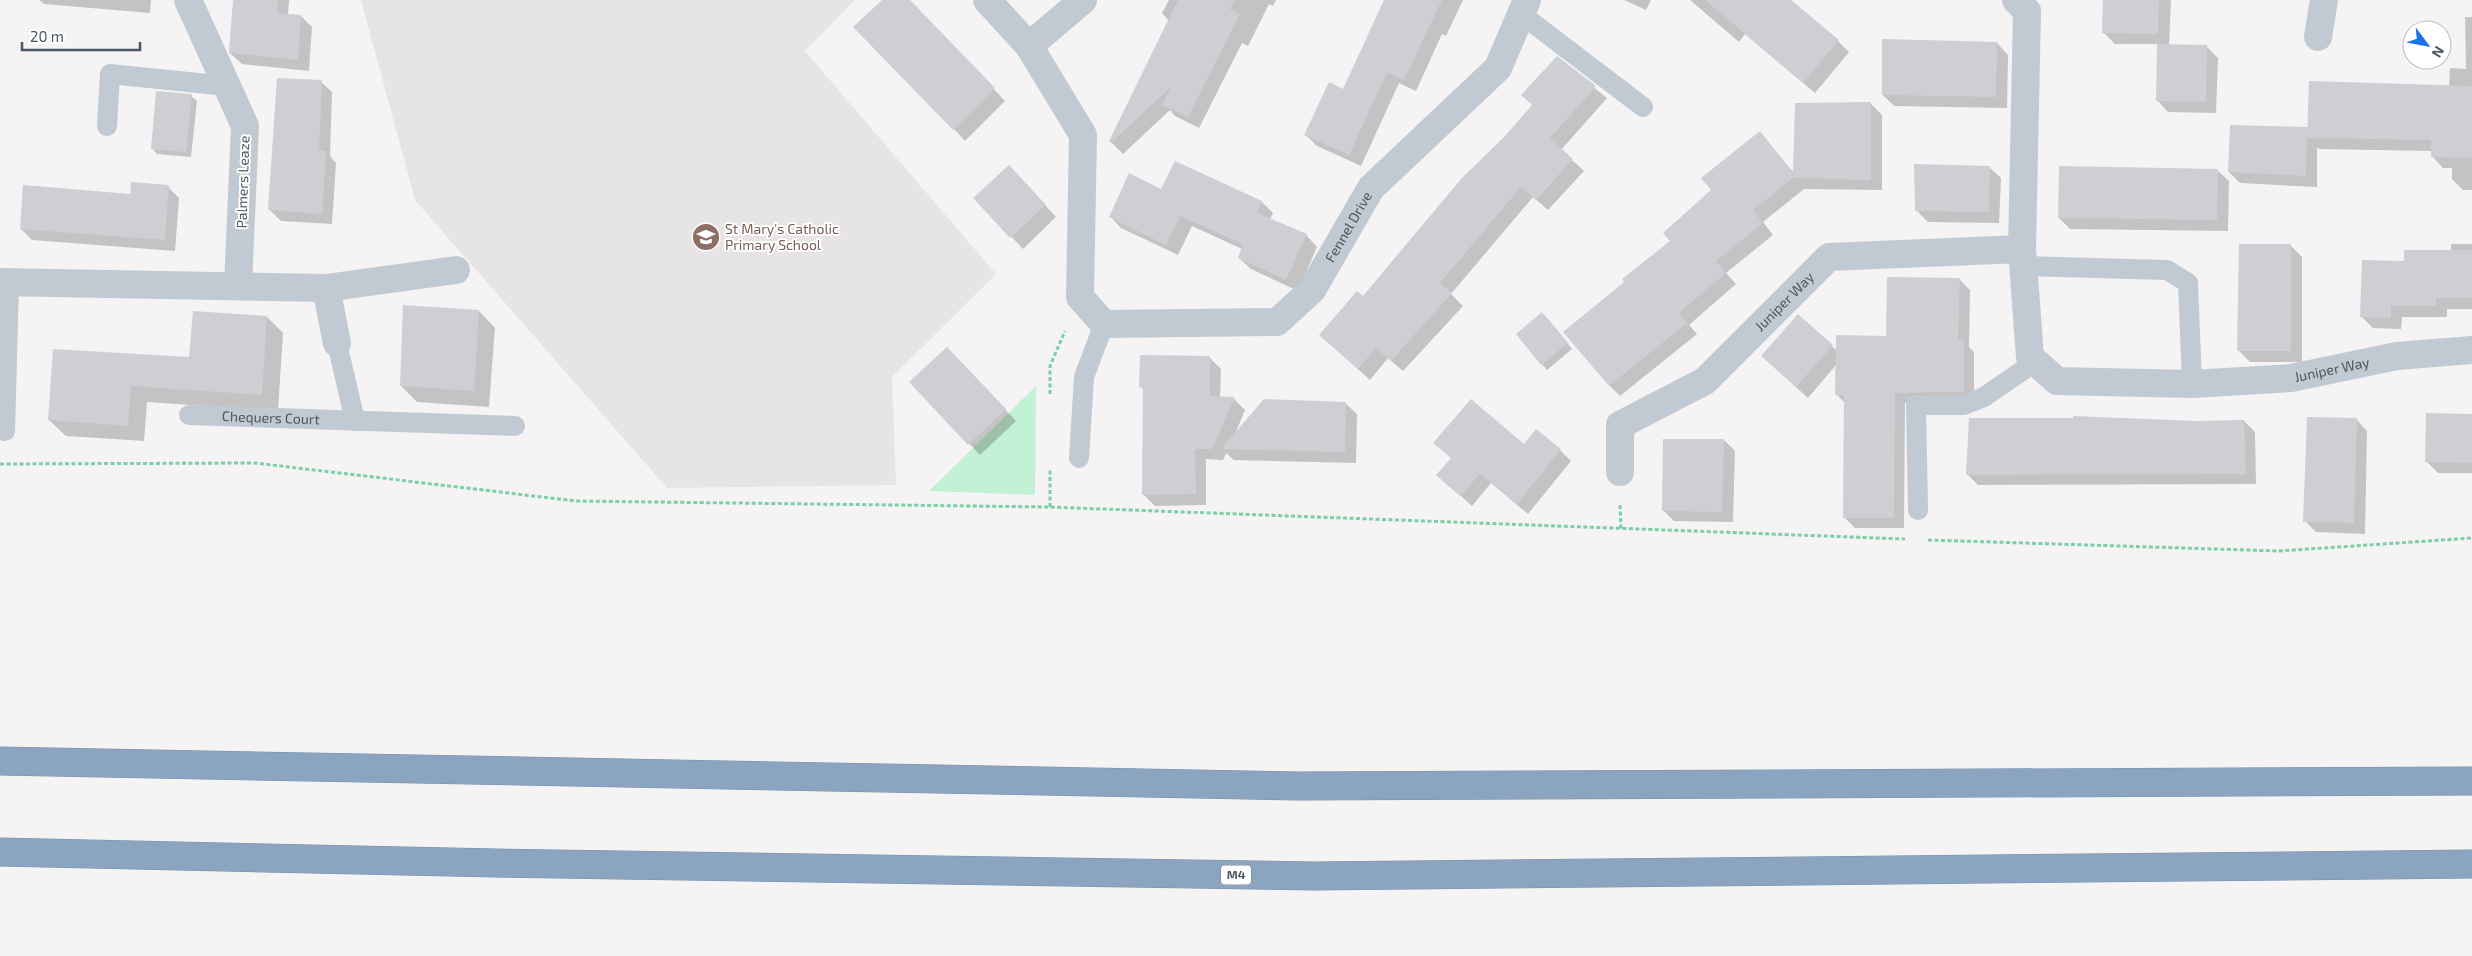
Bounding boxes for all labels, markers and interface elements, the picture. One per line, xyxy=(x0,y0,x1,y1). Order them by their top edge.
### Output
scale bar xyxy=(22,20,140,52)
north arrow xyxy=(2402,20,2452,70)
text: 20 m xyxy=(30,27,64,45)
text: N xyxy=(2429,43,2448,61)
street label: Palmers Leaze xyxy=(232,135,253,229)
street label: Fennel Drive xyxy=(1321,188,1375,265)
place label: St Mary's Catholic Primary School xyxy=(725,220,839,253)
school or university icon: St Mary's Catholic Primary School xyxy=(691,222,721,252)
street label: Juniper Way xyxy=(1751,268,1818,334)
street label: Juniper Way xyxy=(2293,353,2372,385)
street label: Chequers Court xyxy=(222,407,320,427)
road number: M4 xyxy=(1221,866,1251,884)

